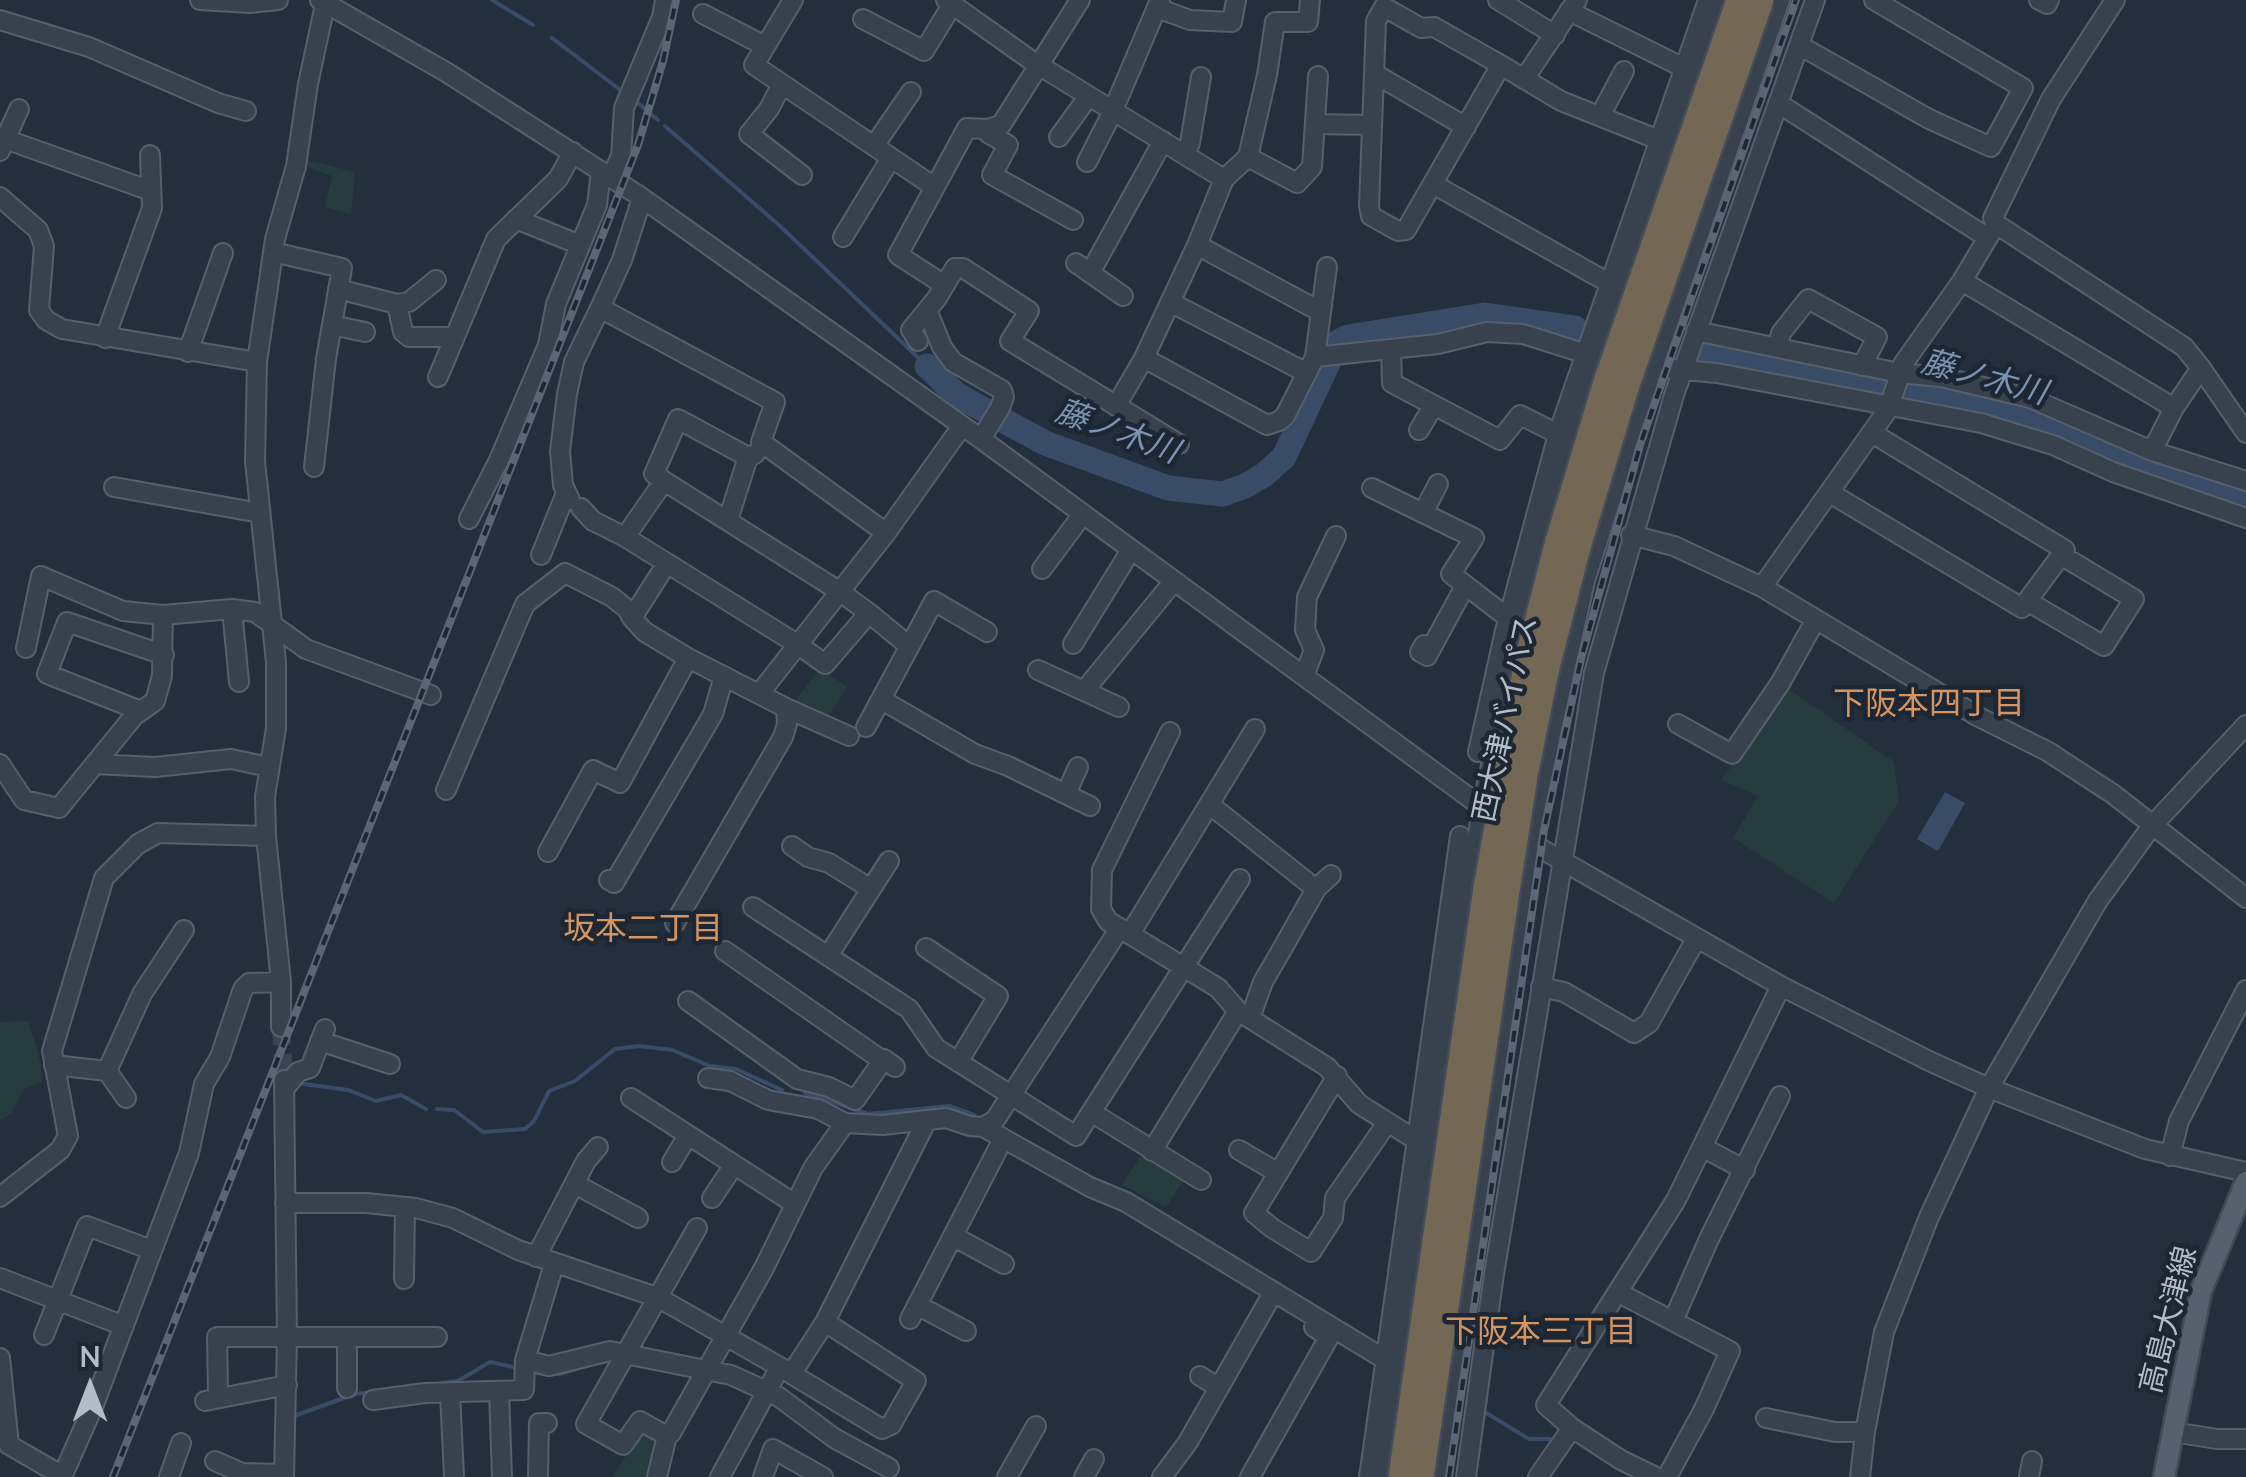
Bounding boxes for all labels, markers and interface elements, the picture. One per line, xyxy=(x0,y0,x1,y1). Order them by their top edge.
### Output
water label: 藤ノ木川 xyxy=(1917,343,2051,413)
water label: 藤ノ木川 xyxy=(1050,392,1184,472)
street label: 西大津バイパス xyxy=(1467,613,1545,825)
district label: 下阪本四丁目 xyxy=(1833,685,2025,723)
district label: 坂本二丁目 xyxy=(563,910,723,948)
street label: 高島大津線 xyxy=(2133,1243,2205,1397)
district label: 下阪本三丁目 xyxy=(1445,1313,1637,1351)
north arrow xyxy=(40,1337,140,1437)
text: N xyxy=(79,1339,101,1374)

